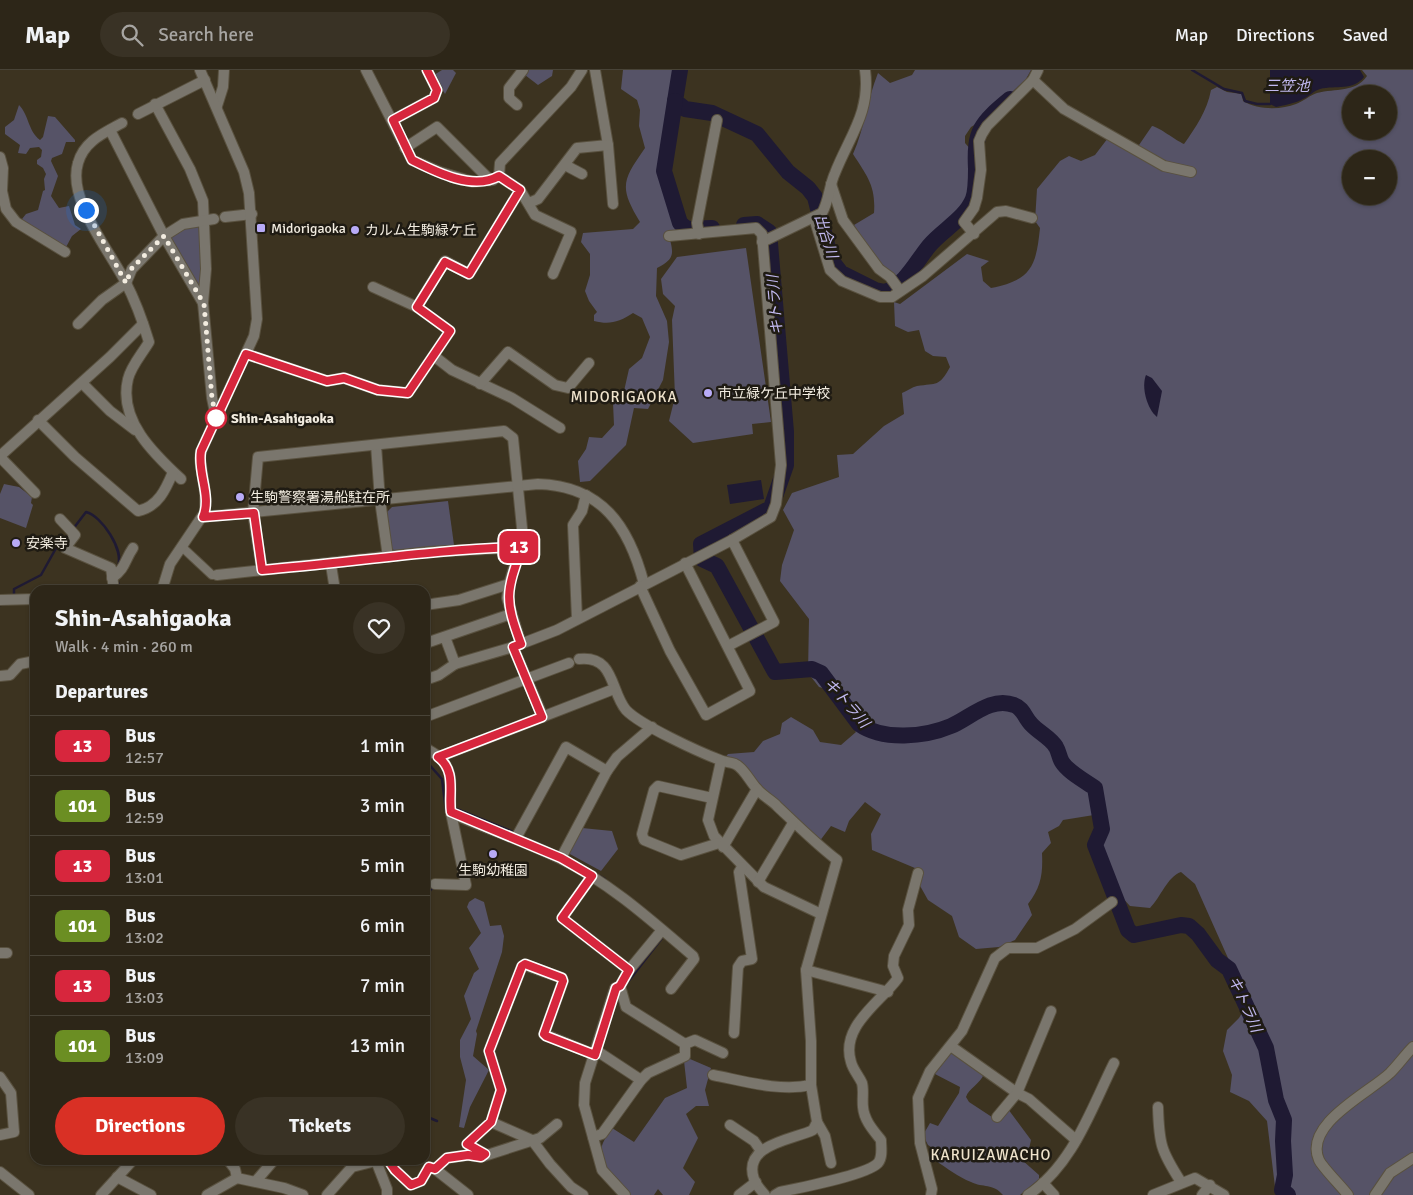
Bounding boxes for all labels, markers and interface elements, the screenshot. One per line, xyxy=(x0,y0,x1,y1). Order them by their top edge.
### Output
search box xyxy=(100,12,450,57)
text: Map xyxy=(25,20,70,50)
icon: search xyxy=(118,21,146,49)
text: Search here xyxy=(158,23,254,47)
text: Map xyxy=(1175,24,1208,46)
text: Directions xyxy=(1236,24,1315,46)
text: Saved xyxy=(1343,24,1388,46)
water label: 三笠池 xyxy=(1264,77,1311,95)
map controls xyxy=(1342,85,1397,205)
button: + xyxy=(1342,85,1397,140)
button: − xyxy=(1342,150,1397,205)
your location xyxy=(74,198,99,223)
water label: 出合川 xyxy=(811,212,842,262)
place label: Midorigaoka xyxy=(271,220,346,237)
marker: Midorigaoka xyxy=(255,222,267,234)
place label: カルム生駒緑ケ丘 xyxy=(365,222,477,239)
marker: カルム生駒緑ケ丘 xyxy=(349,224,361,236)
water label: キトラ川 xyxy=(763,272,787,336)
place label: 市立緑ケ丘中学校 xyxy=(718,385,830,402)
marker: 市立緑ケ丘中学校 xyxy=(702,387,714,399)
district label: MIDORIGAOKA xyxy=(570,388,678,406)
marker: Shin-Asahigaoka xyxy=(205,407,227,429)
place label: Shin-Asahigaoka xyxy=(231,410,334,427)
place label: 生駒警察署湯船駐在所 xyxy=(250,489,390,506)
marker: 生駒警察署湯船駐在所 xyxy=(234,491,246,503)
line badge: 13 xyxy=(496,531,542,563)
place label: 安楽寺 xyxy=(26,535,68,552)
text: 13 xyxy=(509,536,529,558)
marker: 安楽寺 xyxy=(10,537,22,549)
button: heart xyxy=(353,602,405,654)
text: Shin-Asahigaoka xyxy=(55,603,232,633)
text: Walk · 4 min · 260 m xyxy=(55,637,193,657)
water label: キトラ川 xyxy=(821,674,875,733)
text: Departures xyxy=(55,680,148,704)
text: Bus xyxy=(125,724,156,748)
text: 1 min xyxy=(360,734,405,758)
text: 13 xyxy=(73,735,92,757)
text: 12:57 xyxy=(125,748,164,768)
text: Bus xyxy=(125,784,156,808)
text: 3 min xyxy=(360,794,405,818)
text: 101 xyxy=(68,795,97,817)
text: 12:59 xyxy=(125,808,164,828)
text: Bus xyxy=(125,844,156,868)
marker: 生駒幼稚園 xyxy=(487,848,499,860)
text: 5 min xyxy=(360,854,405,878)
text: 13 xyxy=(73,855,92,877)
place label: 生駒幼稚園 xyxy=(458,862,528,879)
text: 13:01 xyxy=(125,868,164,888)
text: Bus xyxy=(125,904,156,928)
text: 6 min xyxy=(360,914,405,938)
text: 101 xyxy=(68,915,97,937)
text: 13:02 xyxy=(125,928,164,948)
text: Bus xyxy=(125,964,156,988)
water label: キトラ川 xyxy=(1225,973,1266,1037)
text: 7 min xyxy=(360,974,405,998)
text: 13 xyxy=(73,975,92,997)
text: 13:03 xyxy=(125,988,164,1008)
text: Bus xyxy=(125,1024,156,1048)
text: 13 min xyxy=(350,1034,405,1058)
text: 101 xyxy=(68,1035,97,1057)
text: 13:09 xyxy=(125,1048,164,1068)
button: Directions xyxy=(55,1097,225,1155)
button: Tickets xyxy=(235,1097,405,1155)
district label: KARUIZAWACHO xyxy=(931,1146,1051,1164)

